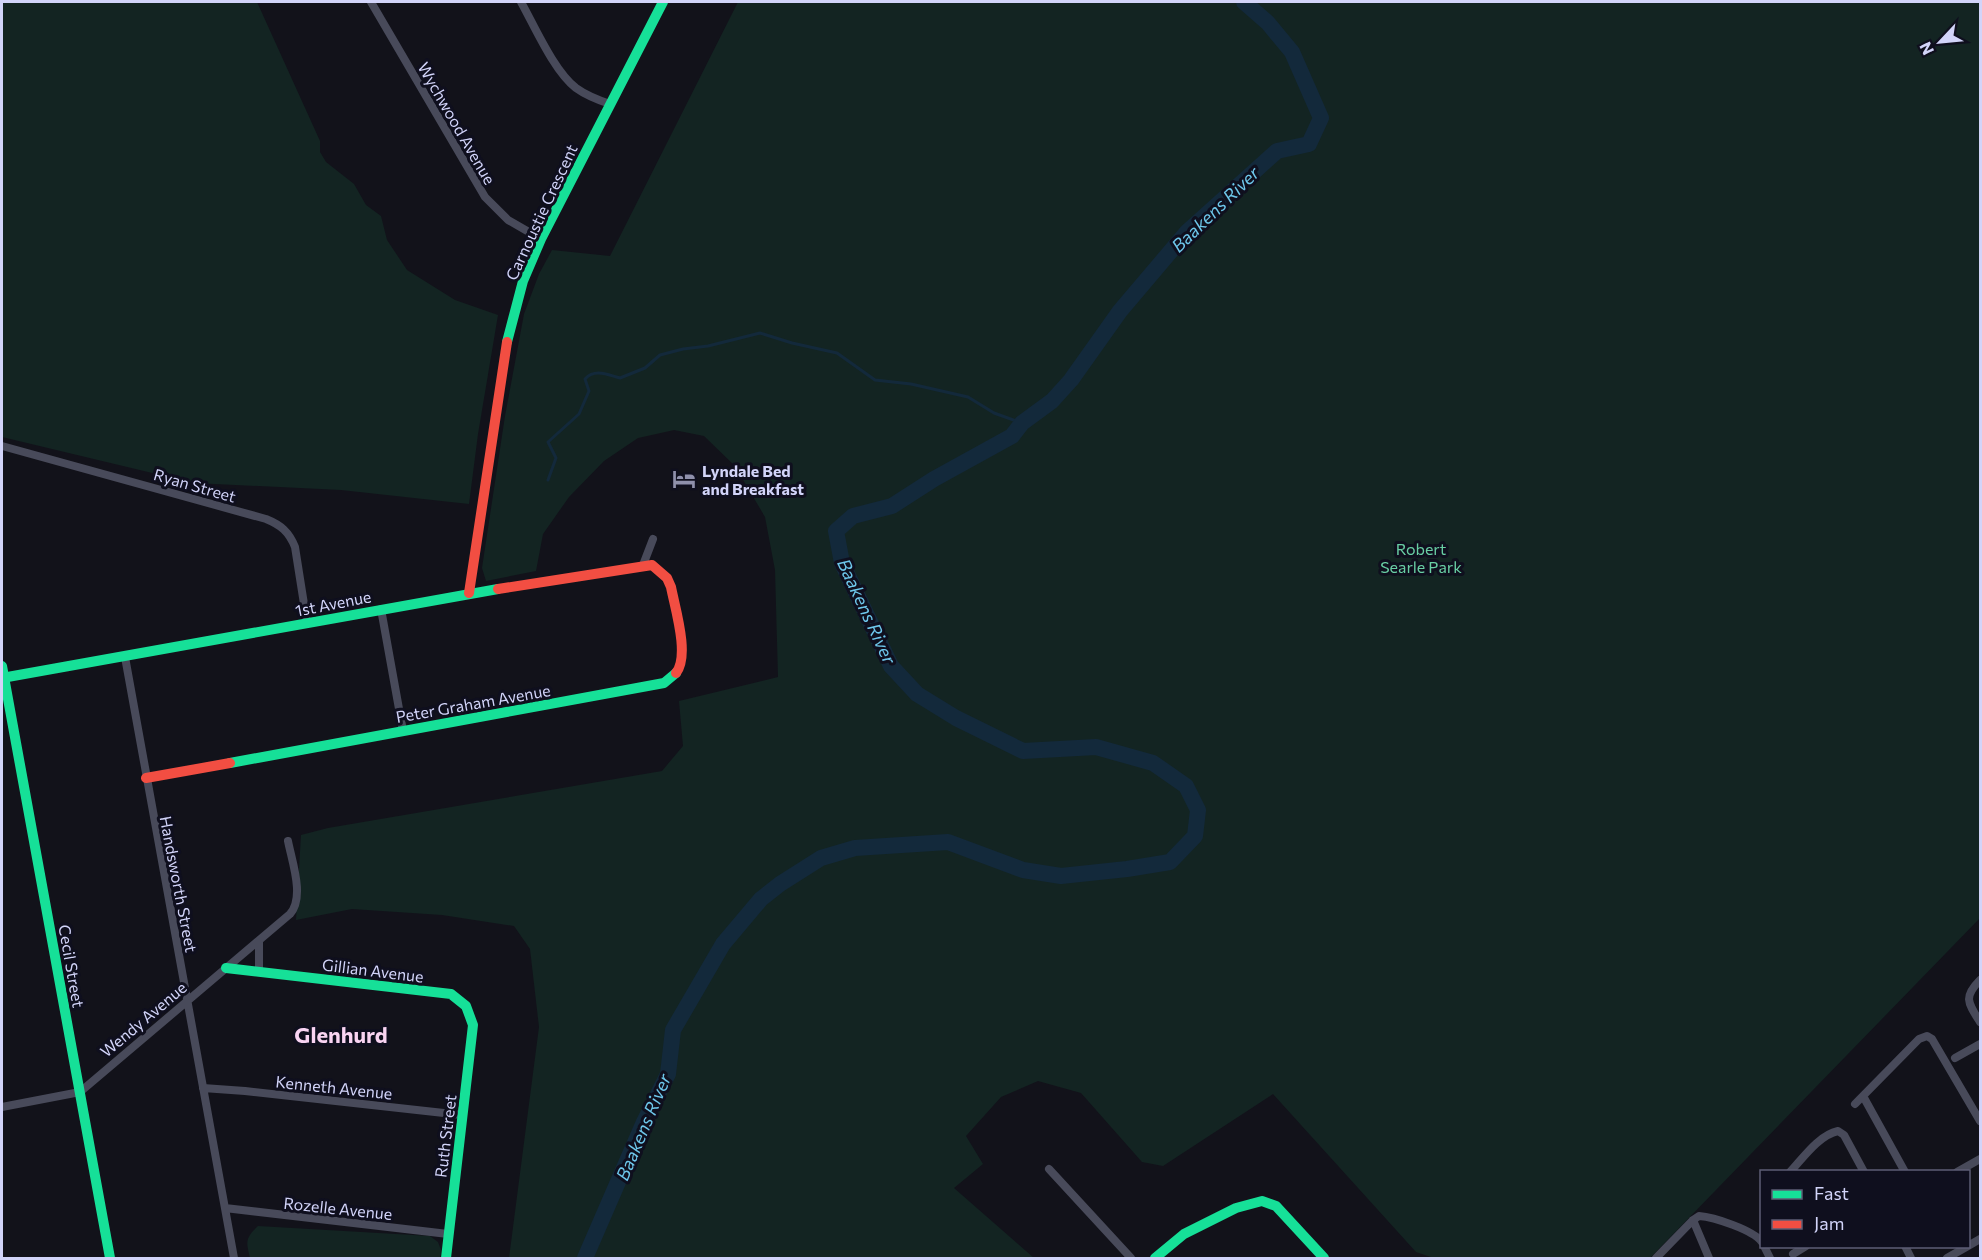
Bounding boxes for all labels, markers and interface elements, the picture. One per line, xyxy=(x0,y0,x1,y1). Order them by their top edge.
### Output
north arrow xyxy=(1910,12,1970,72)
text: N xyxy=(1915,39,1937,58)
street label: Wychwood Avenue xyxy=(414,59,500,187)
street label: Carnoustie Crescent xyxy=(501,141,581,283)
water label: Baakens River xyxy=(1166,161,1264,256)
place label: Lyndale Bed and Breakfast xyxy=(702,461,804,498)
street label: Ryan Street xyxy=(152,464,239,506)
hotel icon: Lyndale Bed and Breakfast xyxy=(671,466,697,492)
park label: Robert Searle Park xyxy=(1380,539,1462,576)
water label: Baakens River xyxy=(833,555,901,668)
street label: 1st Avenue xyxy=(293,586,373,620)
street label: Peter Graham Avenue xyxy=(394,680,552,726)
street label: Handsworth Street xyxy=(156,814,202,954)
street label: Cecil Street xyxy=(55,923,89,1009)
street label: Gillian Avenue xyxy=(321,954,425,986)
street label: Wendy Avenue xyxy=(96,977,190,1061)
district label: Glenhurd xyxy=(294,1021,388,1048)
water label: Baakens River xyxy=(611,1070,676,1184)
street label: Kenneth Avenue xyxy=(275,1071,393,1103)
street label: Ruth Street xyxy=(430,1093,460,1179)
legend xyxy=(1760,1170,1970,1248)
text: Fast xyxy=(1814,1182,1849,1204)
street label: Rozelle Avenue xyxy=(283,1193,393,1223)
text: Jam xyxy=(1814,1212,1844,1234)

